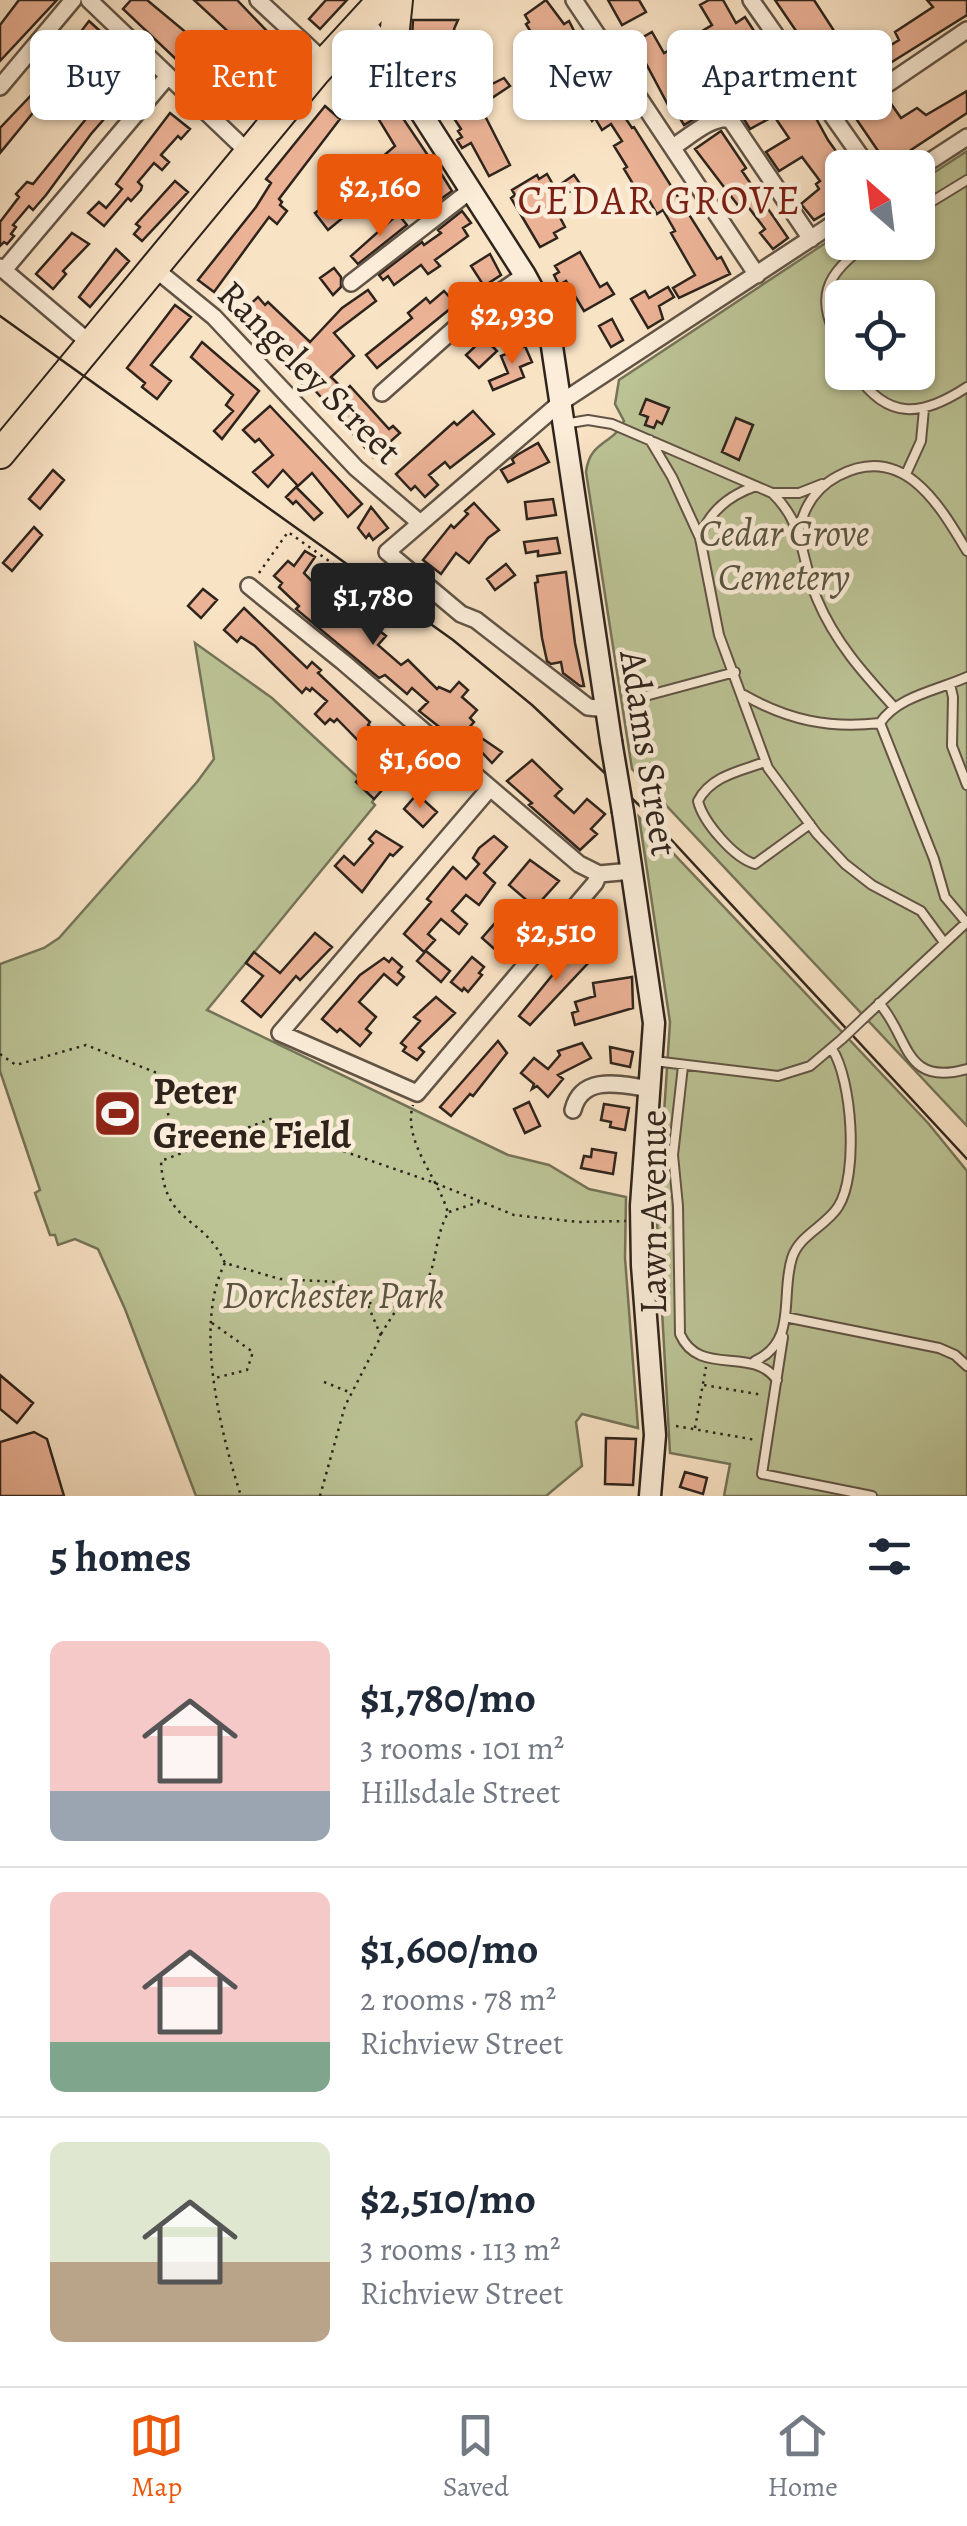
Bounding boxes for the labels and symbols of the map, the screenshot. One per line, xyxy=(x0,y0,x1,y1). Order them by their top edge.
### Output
north arrow xyxy=(825,150,935,260)
pin: $2,160 xyxy=(299,154,461,239)
district label: CEDAR GROVE xyxy=(518,173,802,228)
street label: Rangeley Street xyxy=(206,268,414,476)
pin: $2,930 xyxy=(431,282,593,367)
park label: Cedar Grove Cemetery xyxy=(699,507,869,603)
pin: $1,780 xyxy=(292,563,454,648)
street label: Adams Street xyxy=(607,645,691,860)
pin: $1,600 xyxy=(339,726,501,811)
pin: $2,510 xyxy=(475,899,637,984)
place label: Peter Greene Field xyxy=(153,1065,352,1161)
sports icon: Peter Greene Field xyxy=(92,1087,144,1139)
street label: Lawn Avenue xyxy=(627,1110,679,1314)
park label: Dorchester Park xyxy=(222,1269,444,1321)

